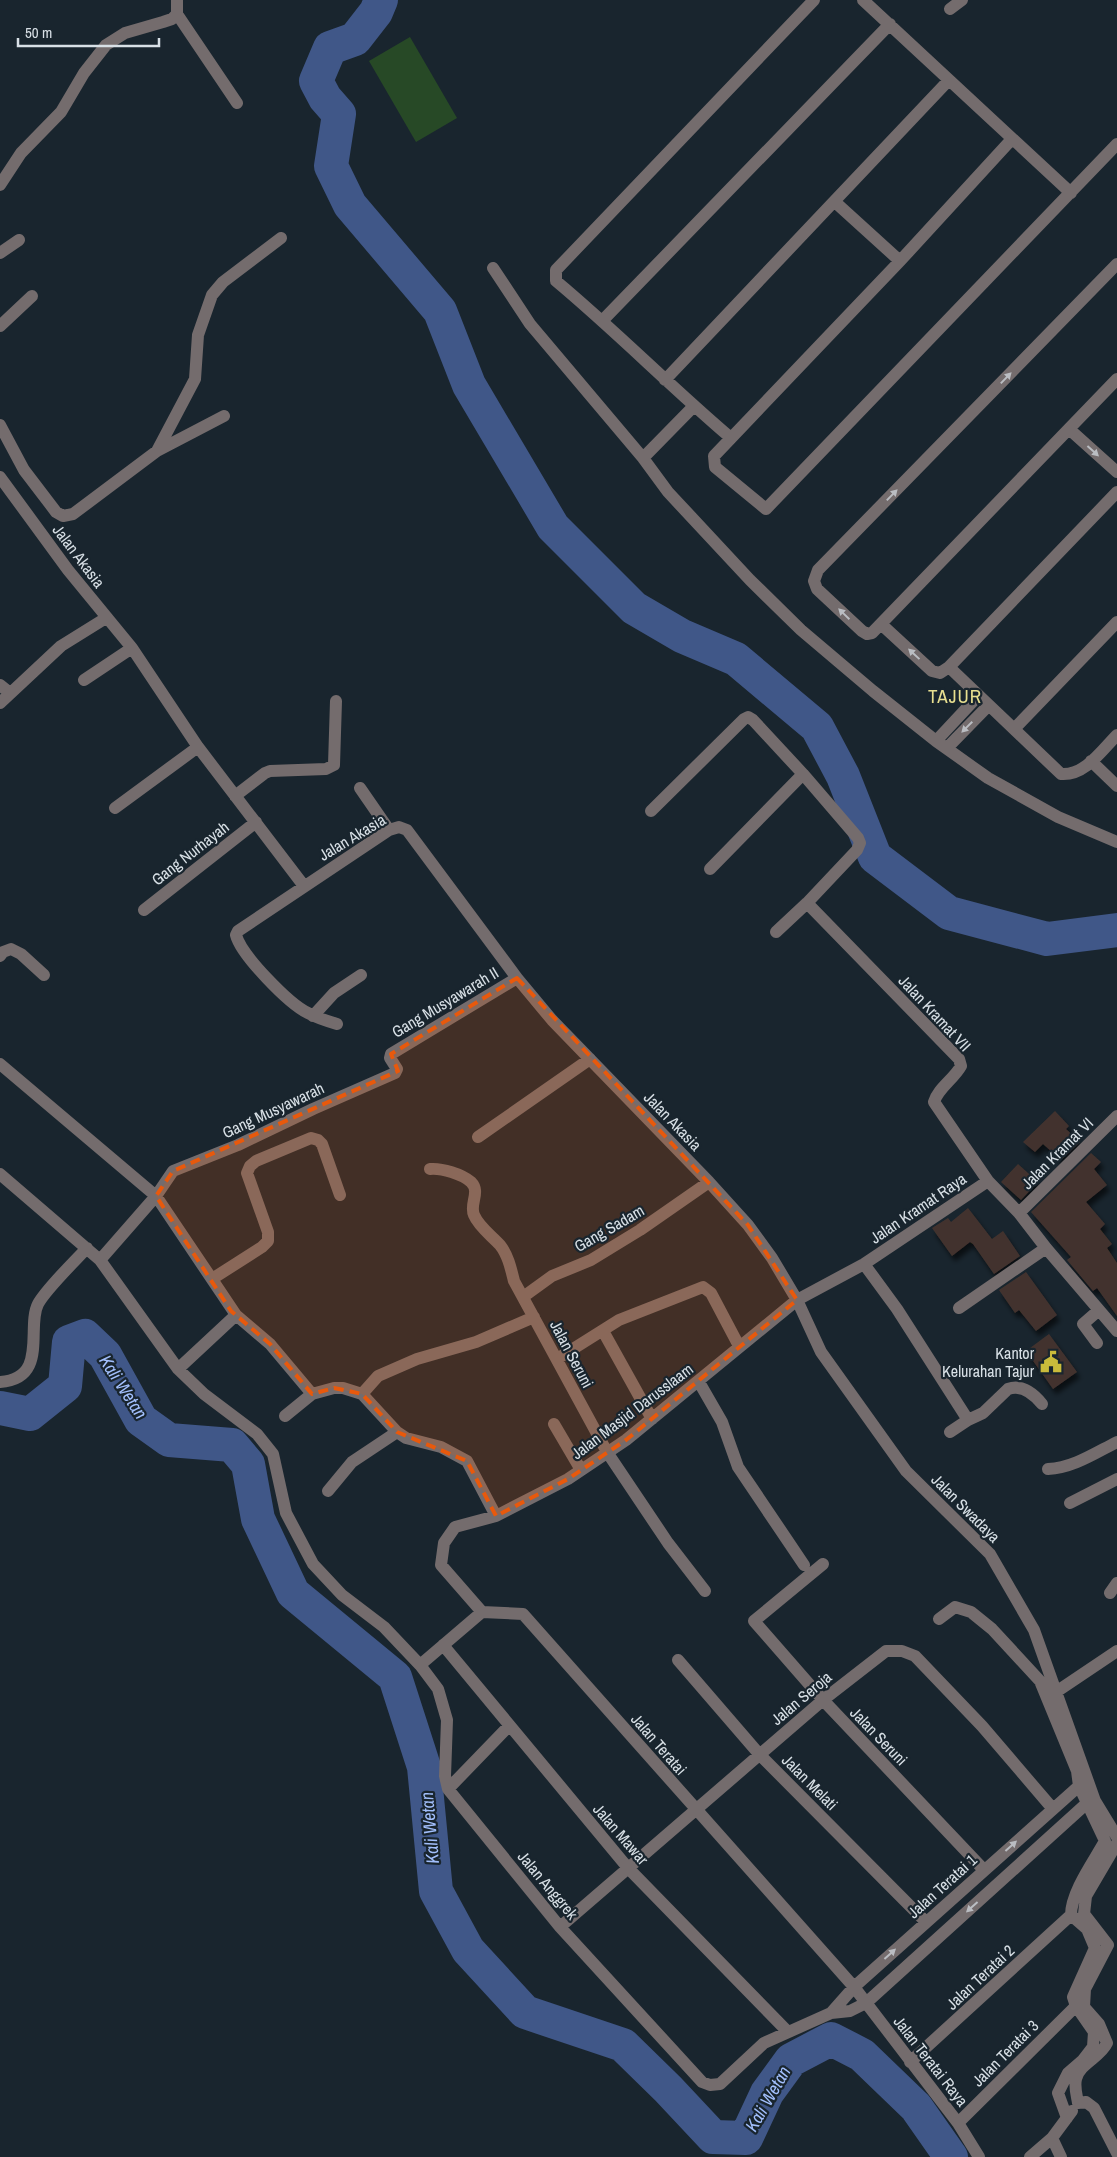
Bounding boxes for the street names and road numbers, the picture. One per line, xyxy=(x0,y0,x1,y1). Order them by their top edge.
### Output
street label: Jalan Akasia xyxy=(48,520,111,593)
street label: Jalan Akasia xyxy=(314,808,390,866)
street label: Gang Nurhayah xyxy=(147,816,233,890)
street label: Gang Musyawarah II xyxy=(387,961,503,1043)
street label: Jalan Kramat VII xyxy=(894,970,976,1056)
street label: Gang Musyawarah xyxy=(218,1077,328,1143)
street label: Jalan Akasia xyxy=(639,1087,707,1156)
street label: Jalan Kramat VI xyxy=(1016,1112,1098,1194)
street label: Jalan Kramat Raya xyxy=(866,1167,971,1248)
street label: Gang Sadam xyxy=(570,1199,648,1257)
street label: Jalan Seruni xyxy=(545,1316,599,1392)
street label: Jalan Masjid Darusslaam xyxy=(567,1358,697,1464)
street label: Jalan Swadaya xyxy=(927,1469,1006,1548)
street label: Jalan Seroja xyxy=(766,1666,837,1730)
street label: Jalan Seruni xyxy=(845,1702,913,1770)
street label: Jalan Teratai xyxy=(626,1709,692,1779)
street label: Jalan Melati xyxy=(777,1749,843,1815)
street label: Jalan Mawar xyxy=(588,1799,654,1870)
street label: Jalan Anggrek xyxy=(513,1846,583,1924)
street label: Jalan Teratai 1 xyxy=(903,1849,982,1923)
street label: Jalan Teratai 2 xyxy=(941,1940,1019,2014)
street label: Jalan Teratai Raya xyxy=(889,2011,974,2111)
street label: Jalan Teratai 3 xyxy=(967,2015,1043,2091)

